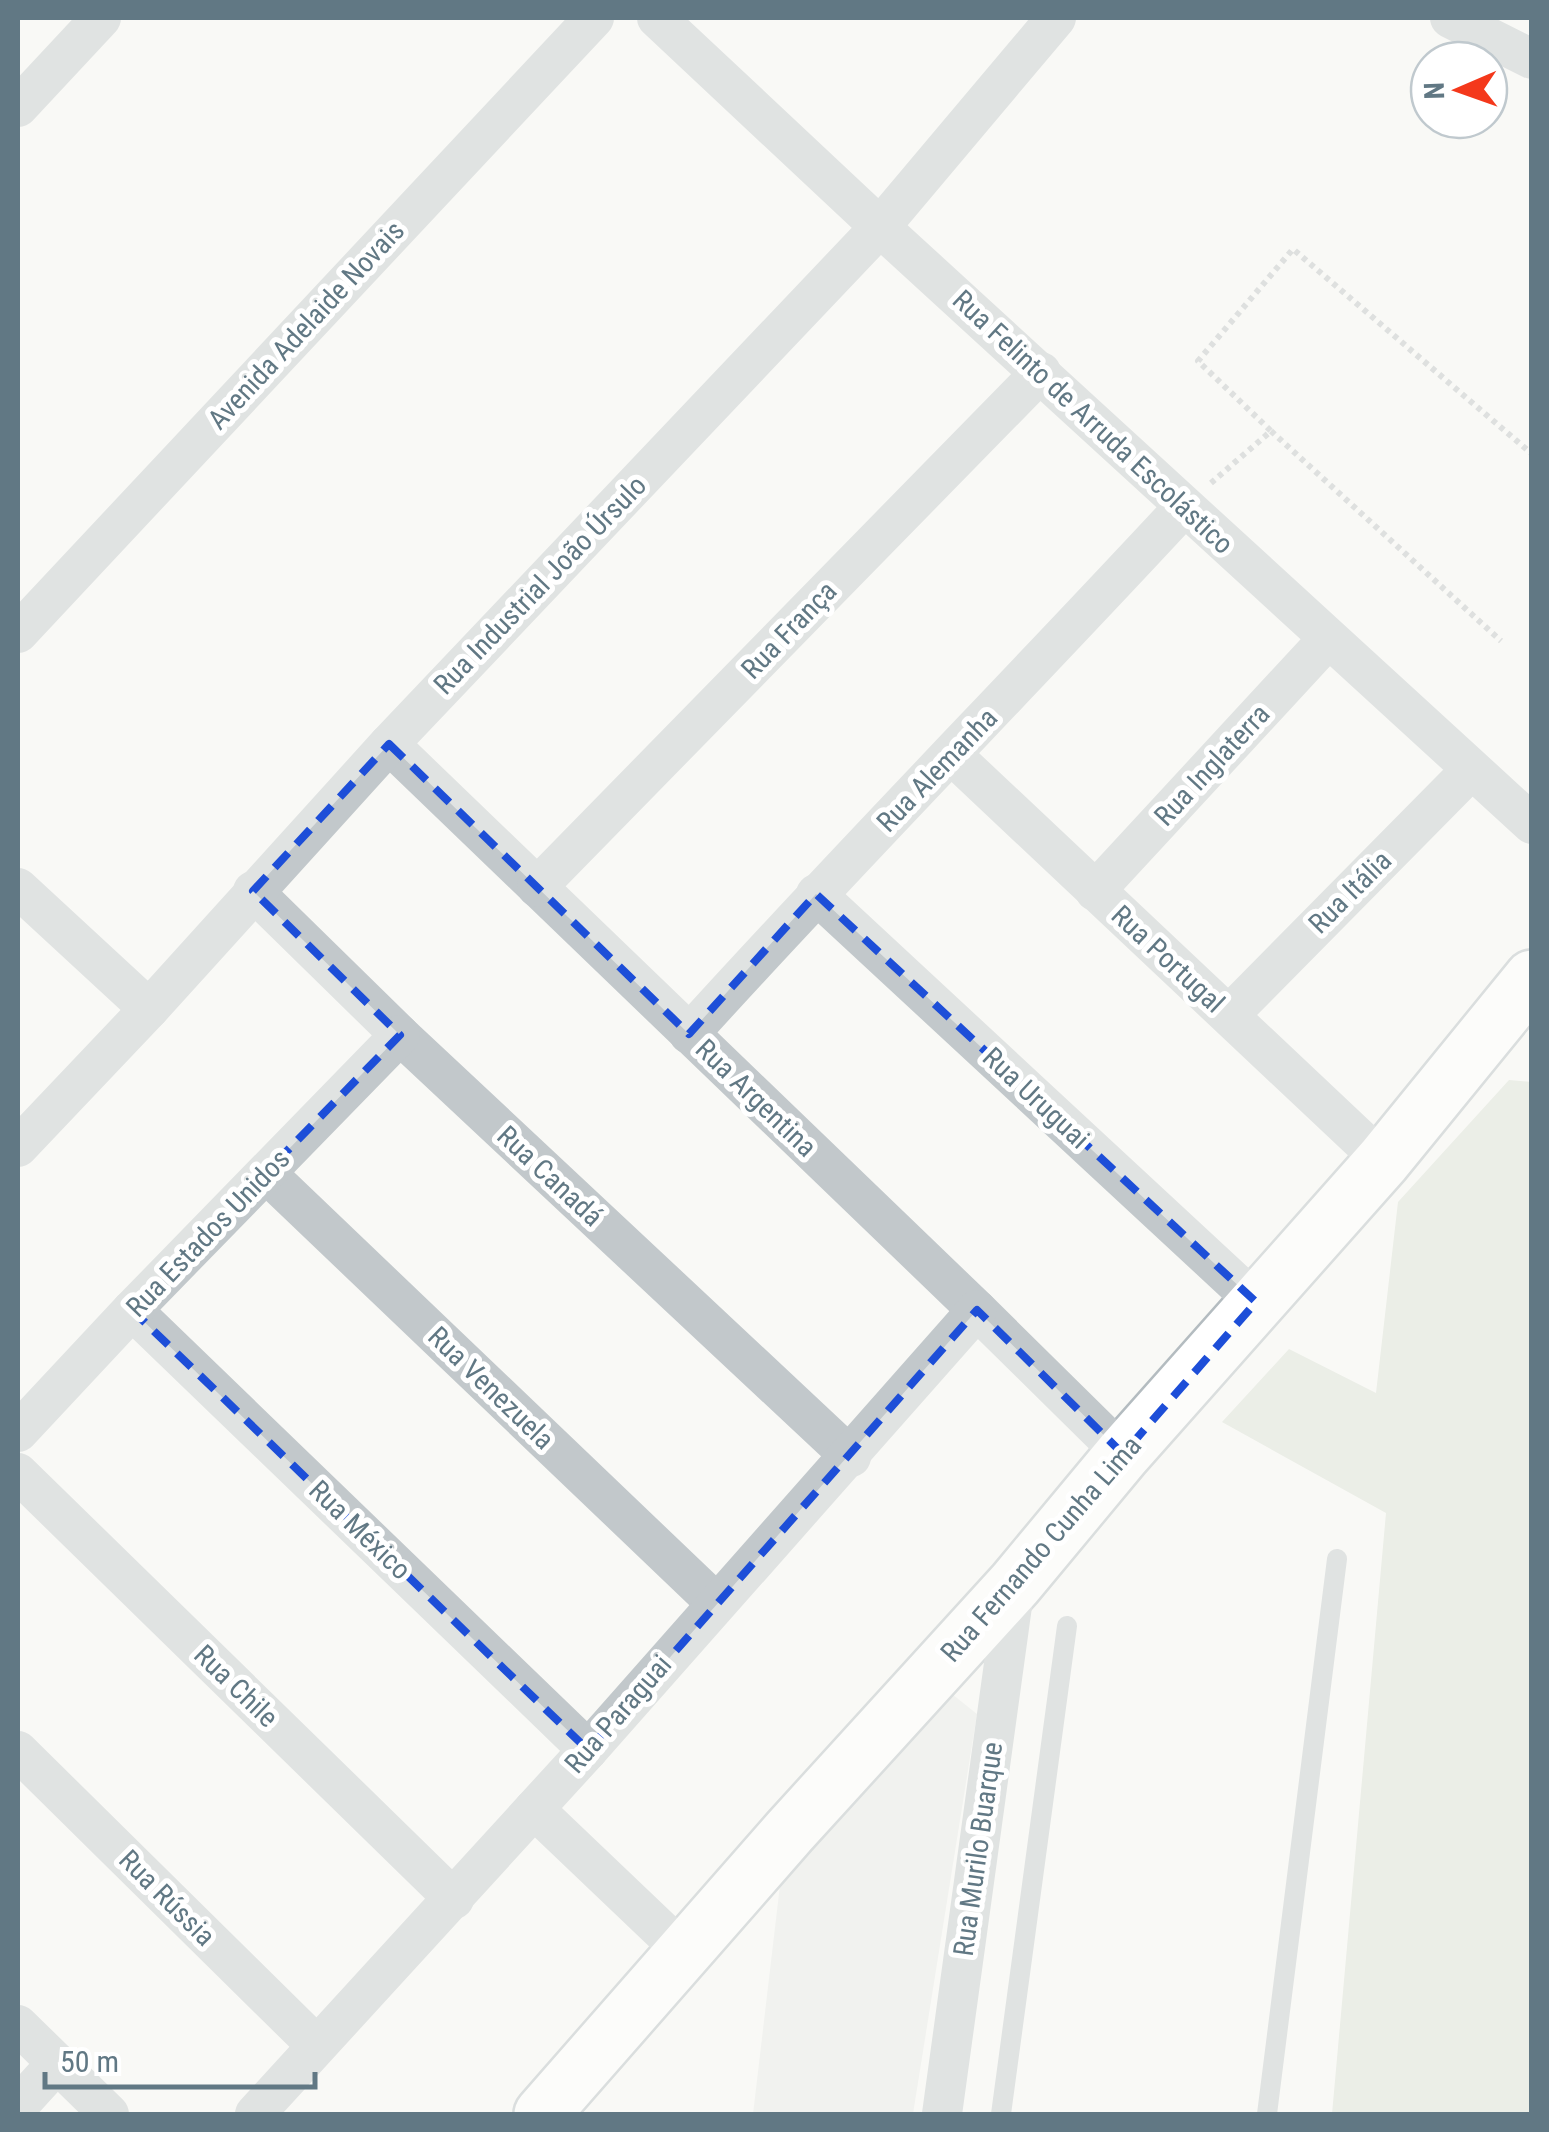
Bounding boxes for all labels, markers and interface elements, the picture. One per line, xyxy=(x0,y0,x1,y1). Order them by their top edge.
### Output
north arrow xyxy=(1409,40,1509,140)
text: N xyxy=(1418,82,1451,100)
street label: Avenida Adelaide Novais xyxy=(201,214,411,436)
street label: Rua Felinto de Arruda Escolástico xyxy=(946,283,1240,561)
street label: Rua Industrial João Úrsulo xyxy=(427,469,653,701)
street label: Rua França xyxy=(735,574,843,686)
street label: Rua Inglaterra xyxy=(1147,698,1277,832)
street label: Rua Alemanha xyxy=(870,701,1004,839)
street label: Rua Itália xyxy=(1302,844,1398,940)
street label: Rua Portugal xyxy=(1105,898,1231,1020)
street label: Rua Argentina xyxy=(689,1032,823,1164)
street label: Rua Uruguai xyxy=(976,1041,1096,1155)
street label: Rua Canadá xyxy=(491,1119,609,1233)
street label: Rua Estados Unidos xyxy=(120,1142,296,1324)
street label: Rua Venezuela xyxy=(421,1320,561,1456)
street label: Rua Fernando Cunha Lima xyxy=(934,1429,1148,1669)
street label: Rua México xyxy=(302,1474,418,1586)
street label: Rua Chile xyxy=(187,1638,285,1734)
street label: Rua Paraguai xyxy=(558,1648,678,1780)
street label: Rua Murilo Buarque xyxy=(947,1740,1009,1958)
street label: Rua Rússia xyxy=(112,1843,222,1953)
scale bar xyxy=(45,2027,315,2089)
text: 50 m xyxy=(60,2044,119,2079)

